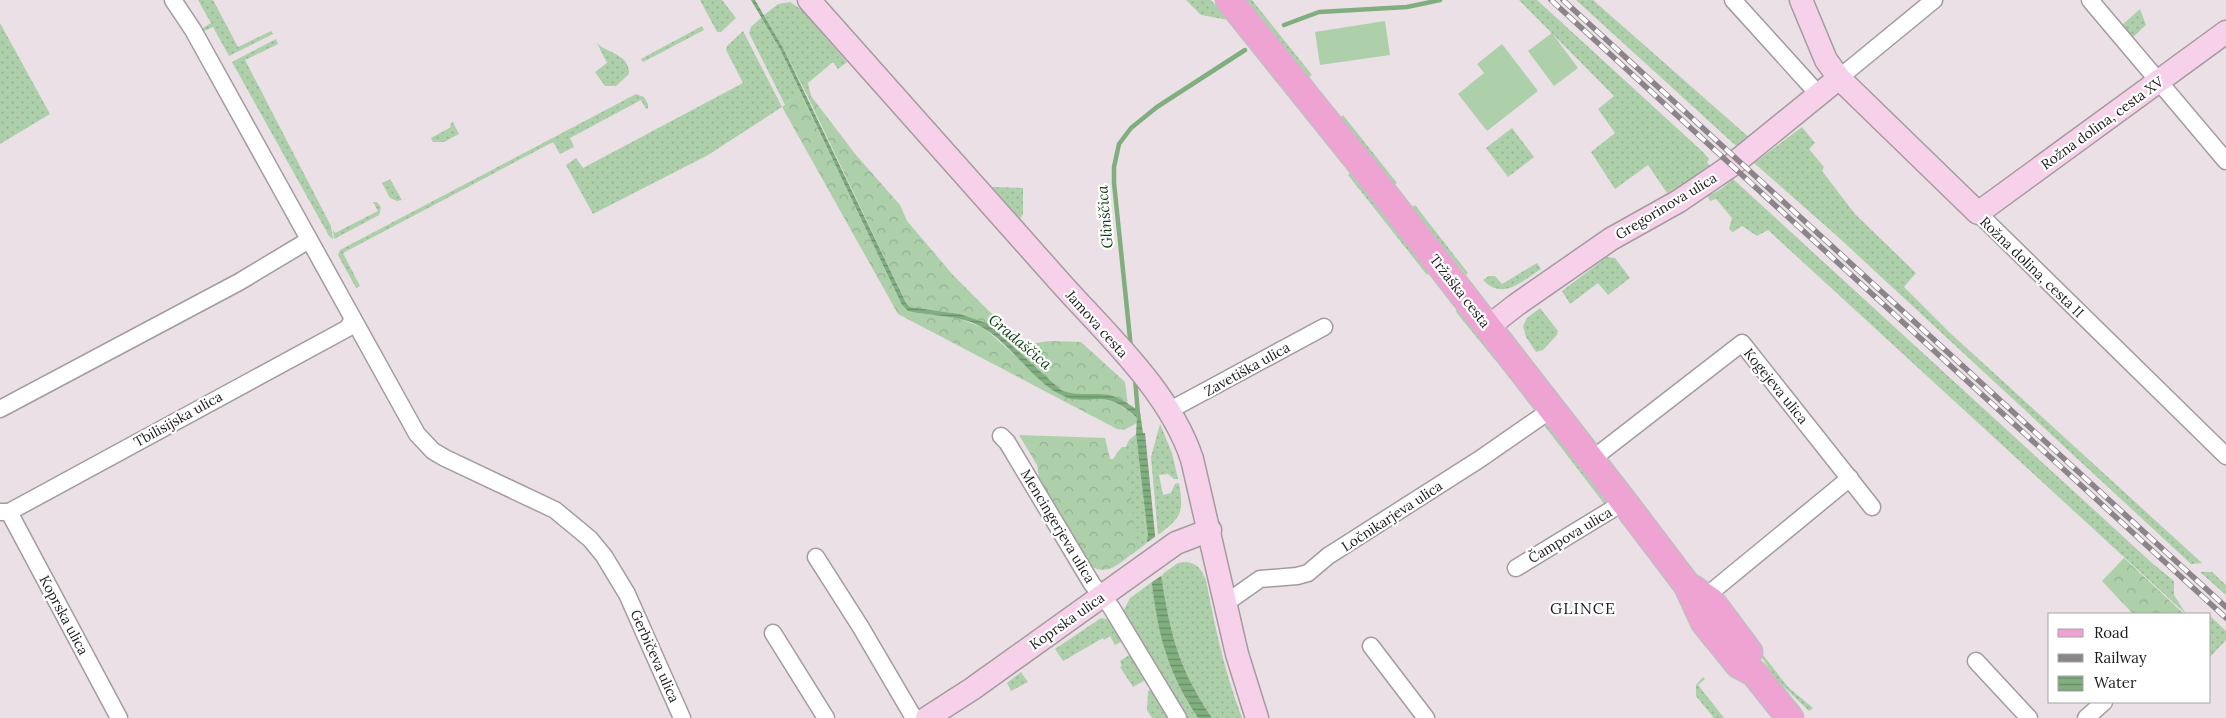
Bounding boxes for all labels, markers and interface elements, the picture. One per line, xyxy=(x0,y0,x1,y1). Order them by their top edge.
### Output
street label: Rožna dolina, cesta XV xyxy=(2037,72,2167,173)
street label: Gregorinova ulica xyxy=(1612,169,1720,243)
water label: Glinščica xyxy=(1092,184,1117,249)
street label: Rožna dolina, cesta II xyxy=(1976,213,2088,321)
street label: Tržaška cesta xyxy=(1426,251,1494,331)
street label: Jamova cesta xyxy=(1061,286,1132,362)
water label: Gradaščica xyxy=(985,310,1056,374)
street label: Zavetiška ulica xyxy=(1201,338,1293,400)
street label: Kogejeva ulica xyxy=(1740,344,1812,428)
street label: Tbilisijska ulica xyxy=(131,387,225,451)
street label: Mencingerjeva ulica xyxy=(1017,466,1099,586)
street label: Ločnikarjeva ulica xyxy=(1338,477,1446,555)
street label: Čampova ulica xyxy=(1525,503,1615,567)
street label: Koprska ulica xyxy=(35,572,93,658)
street label: Koprska ulica xyxy=(1026,588,1108,654)
district label: GLINCE xyxy=(1550,598,1616,618)
street label: Gerbičeva ulica xyxy=(626,607,684,705)
legend xyxy=(2048,613,2211,703)
text: Road xyxy=(2094,623,2129,642)
text: Railway xyxy=(2094,648,2147,667)
text: Water xyxy=(2094,673,2137,692)

